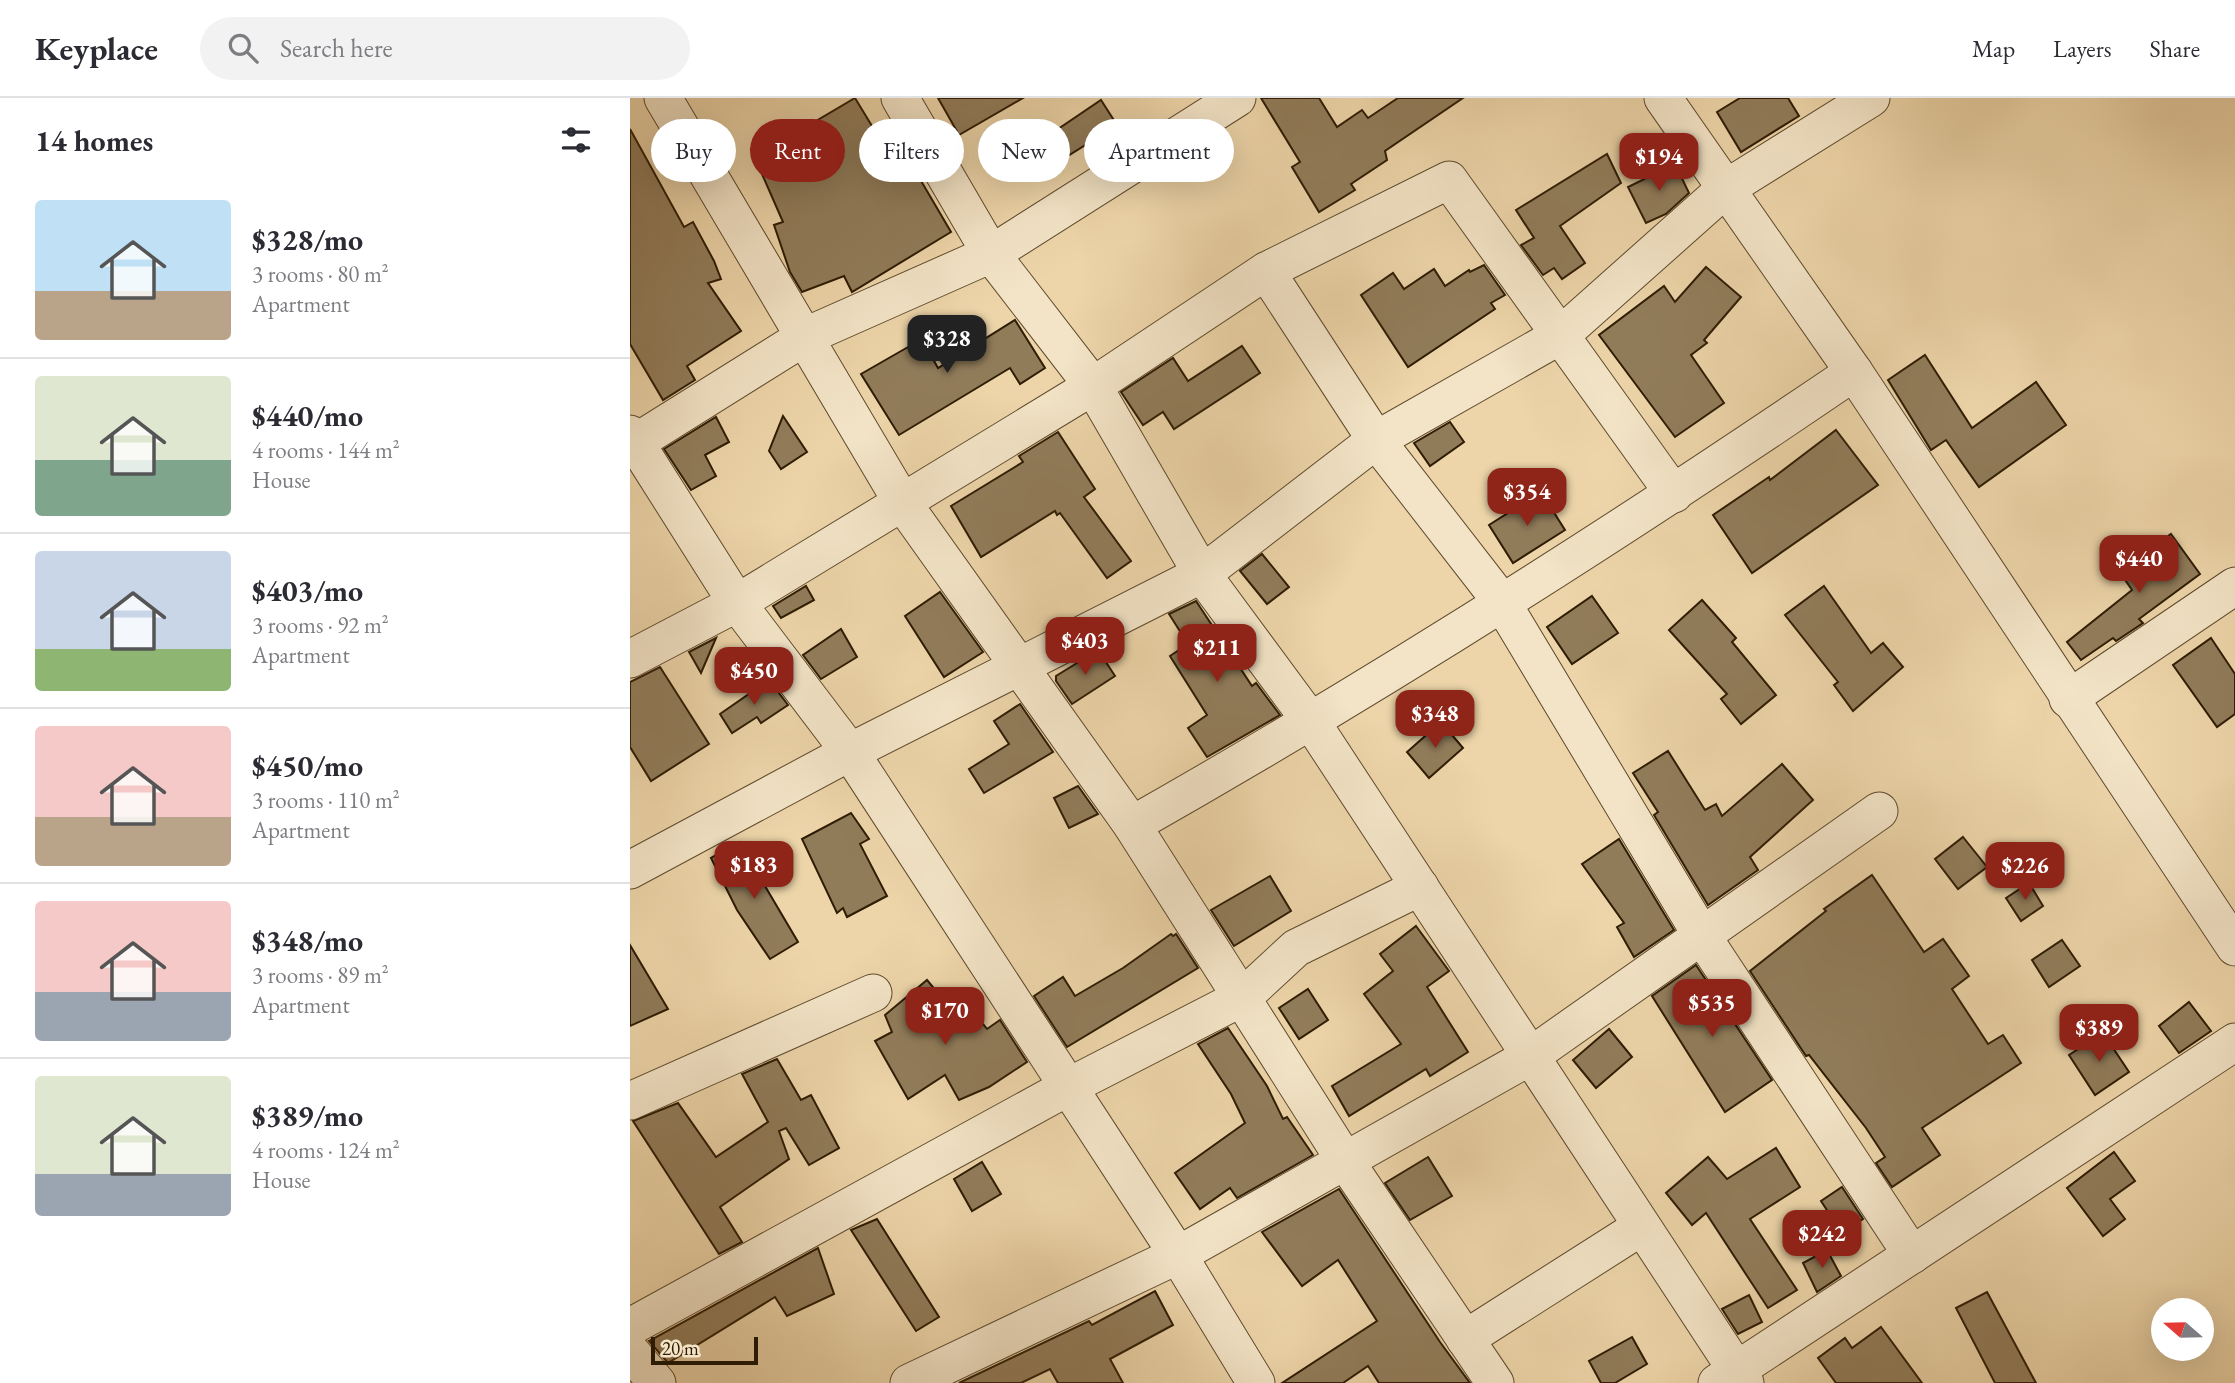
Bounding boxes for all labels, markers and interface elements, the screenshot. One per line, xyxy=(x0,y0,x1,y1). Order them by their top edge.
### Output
search box xyxy=(200,17,690,80)
text: Keyplace xyxy=(35,27,158,70)
icon: search xyxy=(224,29,262,67)
text: Search here xyxy=(280,31,393,65)
text: Map xyxy=(1972,33,2015,64)
text: Layers xyxy=(2053,33,2112,64)
text: Share xyxy=(2150,33,2200,64)
chip: Buy xyxy=(651,119,736,182)
chip: Rent xyxy=(750,119,845,182)
chip: Filters xyxy=(859,119,964,182)
chip: New xyxy=(978,119,1070,182)
chip: Apartment xyxy=(1084,119,1234,182)
text: 14 homes xyxy=(35,121,153,160)
icon: filters xyxy=(557,121,595,159)
pin: $194 xyxy=(1618,134,1700,193)
text: $194 xyxy=(1635,141,1683,171)
text: $328/mo xyxy=(252,220,363,259)
icon: home xyxy=(91,228,175,312)
text: 3 rooms · 80 m² xyxy=(252,259,389,289)
text: Apartment xyxy=(252,289,350,319)
pin: $328 xyxy=(906,316,988,375)
text: $328 xyxy=(923,323,971,353)
text: $440/mo xyxy=(252,396,363,435)
icon: home xyxy=(91,404,175,488)
text: 4 rooms · 144 m² xyxy=(252,435,400,465)
text: House xyxy=(252,465,311,495)
pin: $354 xyxy=(1486,468,1568,528)
text: $354 xyxy=(1503,476,1551,506)
pin: $440 xyxy=(2098,536,2180,595)
text: $440 xyxy=(2115,543,2163,573)
text: $403/mo xyxy=(252,571,363,610)
icon: home xyxy=(91,579,175,663)
text: 3 rooms · 92 m² xyxy=(252,610,389,640)
pin: $403 xyxy=(1044,618,1126,677)
pin: $211 xyxy=(1176,624,1258,684)
text: $403 xyxy=(1061,625,1109,655)
text: $211 xyxy=(1193,632,1241,662)
text: Apartment xyxy=(252,640,350,670)
pin: $450 xyxy=(713,648,795,707)
text: $450 xyxy=(730,655,778,685)
pin: $348 xyxy=(1394,690,1476,750)
text: $348 xyxy=(1411,698,1459,728)
text: $450/mo xyxy=(252,746,363,785)
icon: home xyxy=(91,754,175,838)
text: 3 rooms · 110 m² xyxy=(252,785,400,815)
text: Apartment xyxy=(252,815,350,845)
pin: $183 xyxy=(713,842,795,901)
pin: $226 xyxy=(1984,842,2066,902)
text: $183 xyxy=(730,849,778,879)
text: $226 xyxy=(2001,850,2049,880)
text: $348/mo xyxy=(252,921,363,960)
icon: home xyxy=(91,929,175,1013)
text: 3 rooms · 89 m² xyxy=(252,960,389,990)
pin: $535 xyxy=(1671,979,1753,1039)
text: $535 xyxy=(1688,987,1736,1017)
pin: $170 xyxy=(904,988,986,1047)
text: Apartment xyxy=(252,990,350,1020)
text: $170 xyxy=(921,995,969,1025)
pin: $389 xyxy=(2058,1004,2140,1064)
text: $389 xyxy=(2075,1012,2123,1042)
text: $389/mo xyxy=(252,1096,363,1135)
icon: home xyxy=(91,1104,175,1188)
text: 4 rooms · 124 m² xyxy=(252,1135,400,1165)
text: House xyxy=(252,1165,311,1195)
pin: $242 xyxy=(1781,1210,1863,1270)
text: $242 xyxy=(1798,1218,1846,1248)
north arrow xyxy=(2151,1298,2214,1362)
map controls xyxy=(2151,1298,2214,1361)
scale bar xyxy=(651,1334,758,1366)
text: 20 m xyxy=(662,1336,699,1361)

